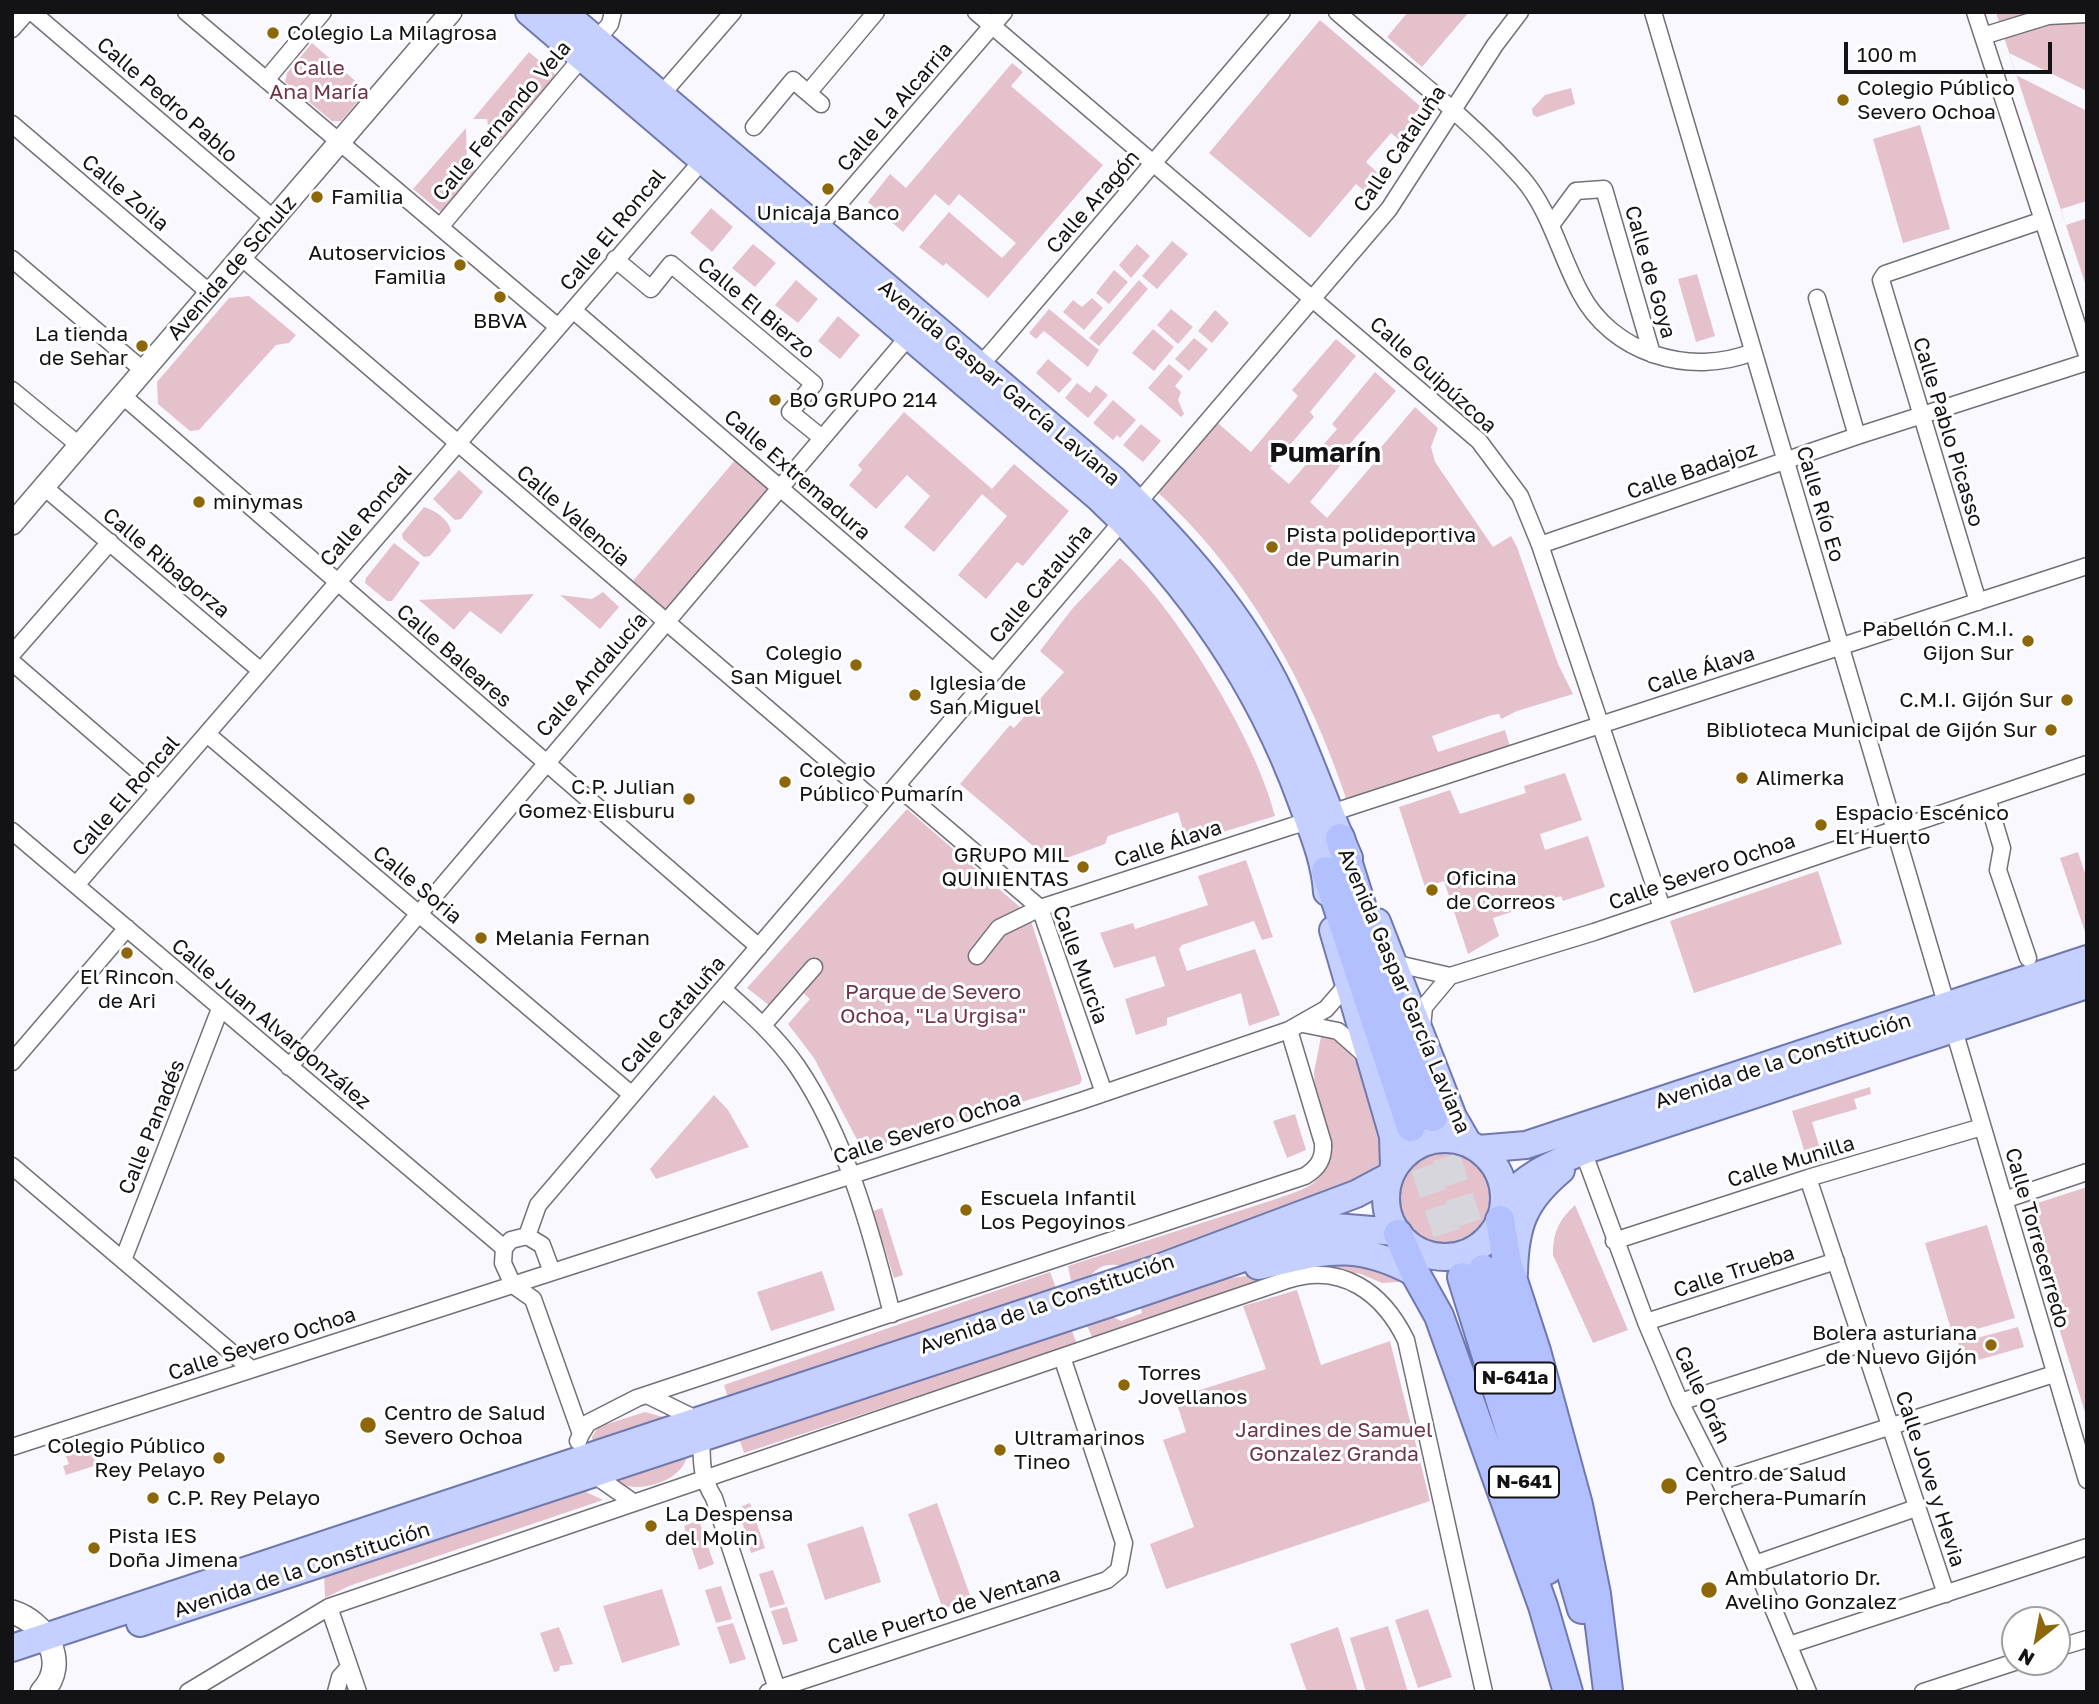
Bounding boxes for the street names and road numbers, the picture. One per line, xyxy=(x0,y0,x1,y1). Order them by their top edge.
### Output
street label: Calle Pedro Pablo xyxy=(91,32,243,168)
street label: Calle Fernando Vela xyxy=(428,36,576,206)
street label: Calle La Alcarria xyxy=(832,37,958,177)
street label: Calle Cataluña xyxy=(1348,81,1452,217)
street label: Calle Aragón xyxy=(1041,145,1145,259)
street label: Calle Zoila xyxy=(76,149,174,237)
street label: Calle El Roncal xyxy=(555,164,671,296)
street label: Avenida de Schulz xyxy=(162,191,302,345)
street label: Calle de Goya xyxy=(1619,203,1681,341)
street label: Calle El Bierzo xyxy=(692,252,820,364)
street label: Avenida Gaspar García Laviana xyxy=(873,275,1125,491)
street label: Calle Guipúzcoa xyxy=(1364,311,1502,439)
street label: Calle Pablo Picasso xyxy=(1907,334,1989,530)
street label: Calle Extremadura xyxy=(719,404,875,546)
street label: Calle Badajoz xyxy=(1623,437,1761,505)
street label: Calle Río Eo xyxy=(1790,443,1850,565)
street label: Calle Roncal xyxy=(315,460,417,572)
street label: Calle Valencia xyxy=(511,460,635,572)
street label: Calle Ribagorza xyxy=(97,503,235,623)
street label: Calle Cataluña xyxy=(984,520,1098,648)
street label: Calle Baleares xyxy=(391,599,517,713)
street label: Calle Andalucía xyxy=(531,608,653,742)
street label: Calle Álava xyxy=(1644,641,1758,699)
street label: Calle El Roncal xyxy=(67,731,185,861)
street label: Calle Álava xyxy=(1111,815,1225,873)
street label: Calle Severo Ochoa xyxy=(1605,828,1799,916)
street label: Calle Soria xyxy=(367,840,467,930)
street label: Avenida Gaspar García Laviana xyxy=(1332,845,1476,1137)
street label: Calle Murcia xyxy=(1047,902,1113,1028)
street label: Calle Juan Alvargonzález xyxy=(166,933,376,1115)
street label: Calle Cataluña xyxy=(615,951,731,1079)
street label: Avenida de la Constitución xyxy=(1652,1008,1914,1114)
street label: Calle Panadés xyxy=(113,1056,191,1198)
street label: Calle Severo Ochoa xyxy=(830,1086,1024,1170)
street label: Calle Munilla xyxy=(1724,1131,1858,1193)
street label: Calle Torrecerredo xyxy=(1999,1145,2075,1331)
street label: Calle Trueba xyxy=(1670,1241,1798,1303)
street label: Avenida de la Constitución xyxy=(916,1249,1178,1359)
street label: Calle Severo Ochoa xyxy=(165,1302,359,1386)
street label: Calle Orán xyxy=(1668,1342,1736,1448)
road number: N-641a xyxy=(1475,1362,1555,1394)
street label: Calle Jove y Hevia xyxy=(1890,1388,1970,1570)
road number: N-641 xyxy=(1489,1466,1559,1498)
street label: Avenida de la Constitución xyxy=(171,1517,433,1623)
street label: Calle Puerto de Ventana xyxy=(824,1561,1064,1661)

